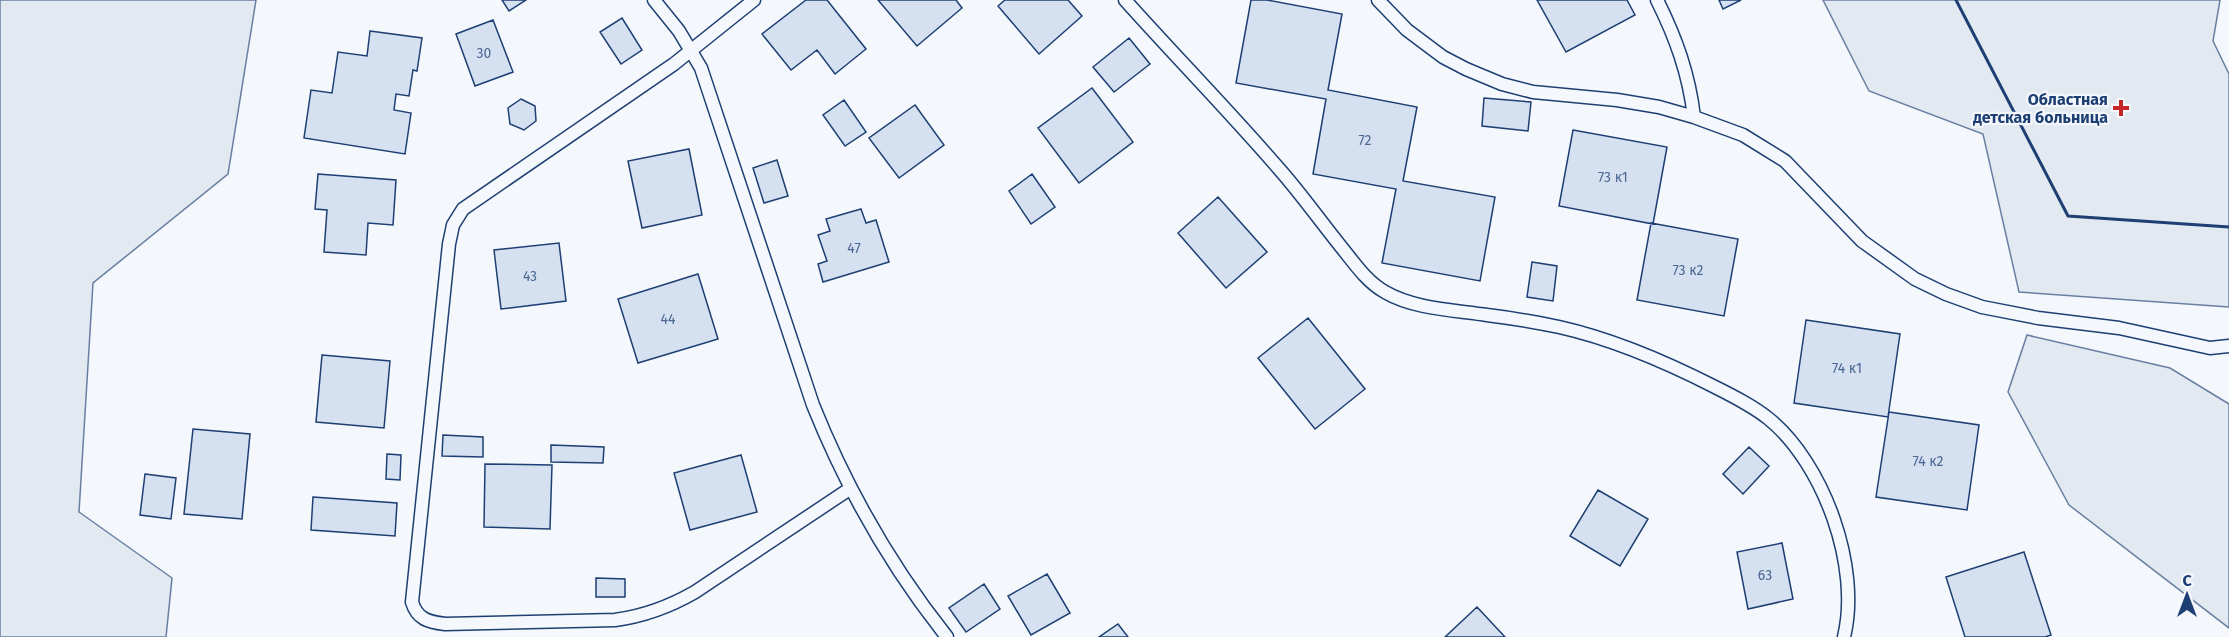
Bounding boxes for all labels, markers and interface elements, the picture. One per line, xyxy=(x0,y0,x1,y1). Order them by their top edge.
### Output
house number: 30 xyxy=(477,45,492,62)
place label: Областная детская больница xyxy=(1973,90,2108,127)
marker: Областная детская больница xyxy=(2112,99,2130,117)
house number: 72 xyxy=(1359,132,1372,149)
house number: 73 к1 xyxy=(1598,169,1628,186)
house number: 47 xyxy=(847,240,861,257)
house number: 73 к2 xyxy=(1673,262,1704,279)
house number: 43 xyxy=(523,268,537,285)
house number: 44 xyxy=(661,311,676,328)
house number: 74 к1 xyxy=(1832,360,1862,377)
house number: 74 к2 xyxy=(1912,453,1944,470)
north arrow xyxy=(2157,565,2217,625)
house number: 63 xyxy=(1758,567,1772,584)
text: С xyxy=(2182,571,2192,590)

